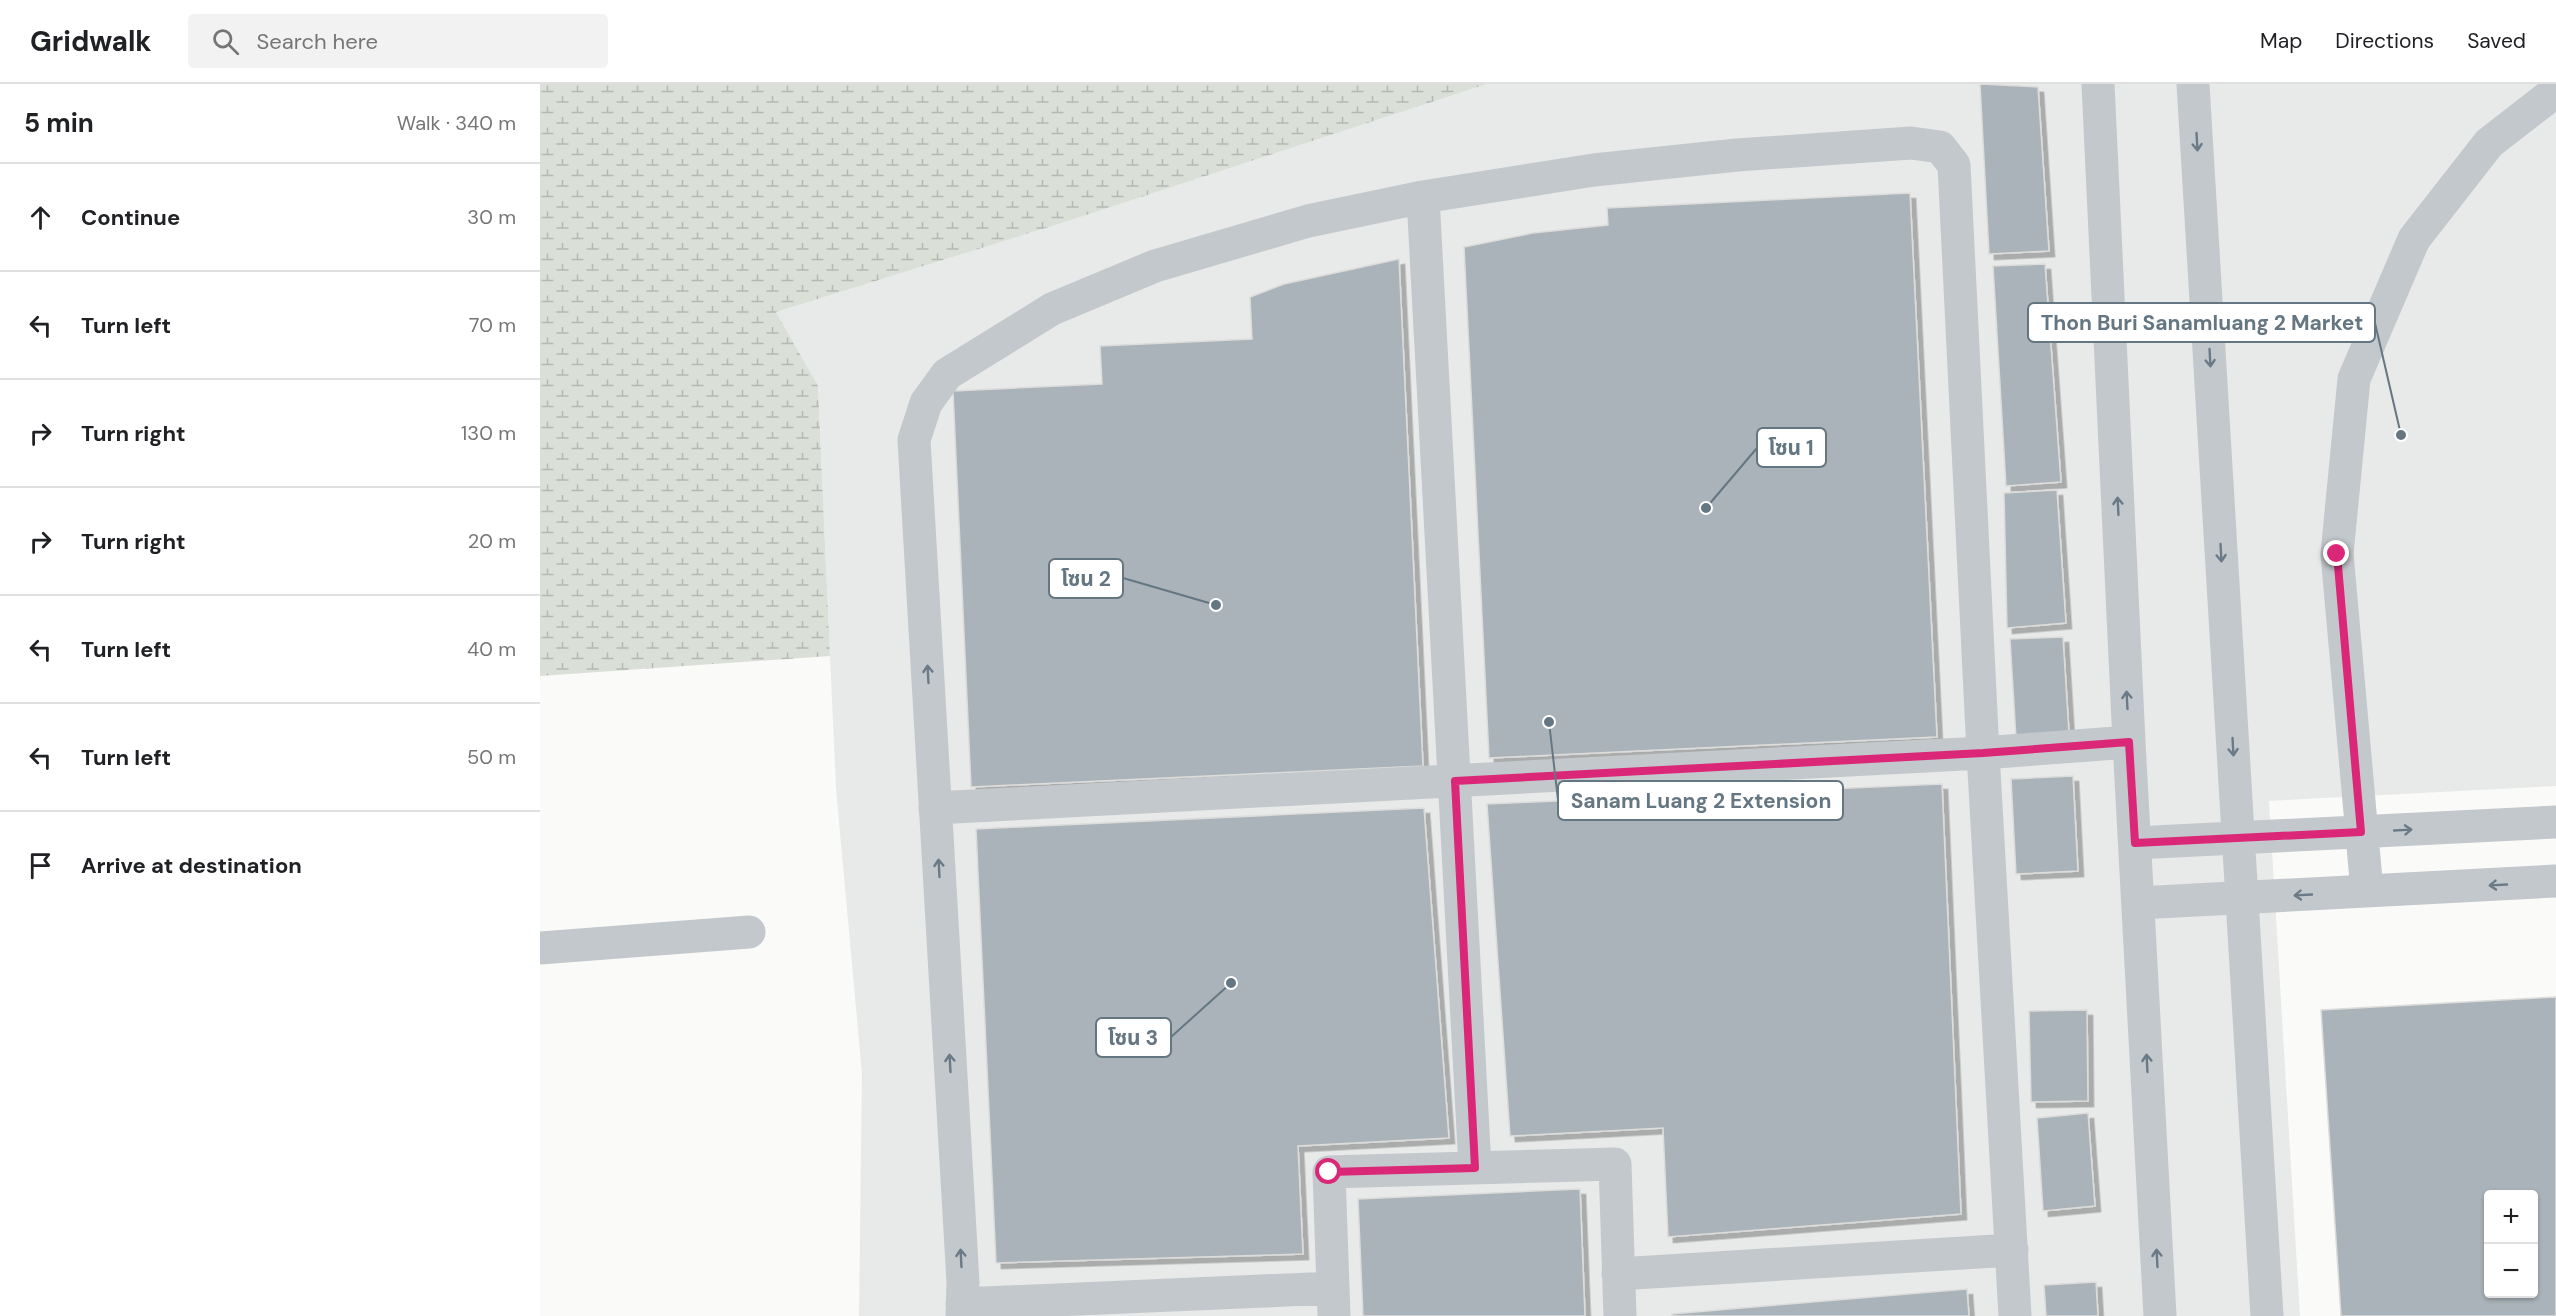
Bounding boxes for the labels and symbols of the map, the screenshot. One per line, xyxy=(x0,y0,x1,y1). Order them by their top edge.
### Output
one-way arrow xyxy=(2191,132,2202,152)
callout: Thon Buri Sanamluang 2 Market xyxy=(2028,303,2375,342)
text: Thon Buri Sanamluang 2 Market xyxy=(2041,309,2363,337)
one-way arrow xyxy=(2204,348,2215,367)
callout: โซน 1 xyxy=(1757,428,1826,467)
text: โซน 1 xyxy=(1768,434,1814,462)
one-way arrow xyxy=(2112,496,2123,516)
route end xyxy=(2323,540,2349,566)
one-way arrow xyxy=(2216,542,2227,562)
callout: โซน 2 xyxy=(1049,559,1123,598)
text: โซน 2 xyxy=(1061,565,1111,593)
one-way arrow xyxy=(922,664,933,684)
one-way arrow xyxy=(2122,691,2133,711)
one-way arrow xyxy=(2228,737,2239,757)
callout: Sanam Luang 2 Extension xyxy=(1558,781,1843,820)
text: Sanam Luang 2 Extension xyxy=(1571,787,1831,815)
one-way arrow xyxy=(2393,824,2413,835)
one-way arrow xyxy=(933,859,944,879)
one-way arrow xyxy=(2488,879,2508,890)
one-way arrow xyxy=(2293,889,2313,900)
callout: โซน 3 xyxy=(1096,1018,1171,1057)
text: โซน 3 xyxy=(1108,1024,1158,1052)
one-way arrow xyxy=(944,1053,955,1073)
one-way arrow xyxy=(2141,1053,2152,1073)
route start xyxy=(1315,1158,1341,1184)
one-way arrow xyxy=(956,1248,967,1268)
one-way arrow xyxy=(2152,1248,2163,1268)

